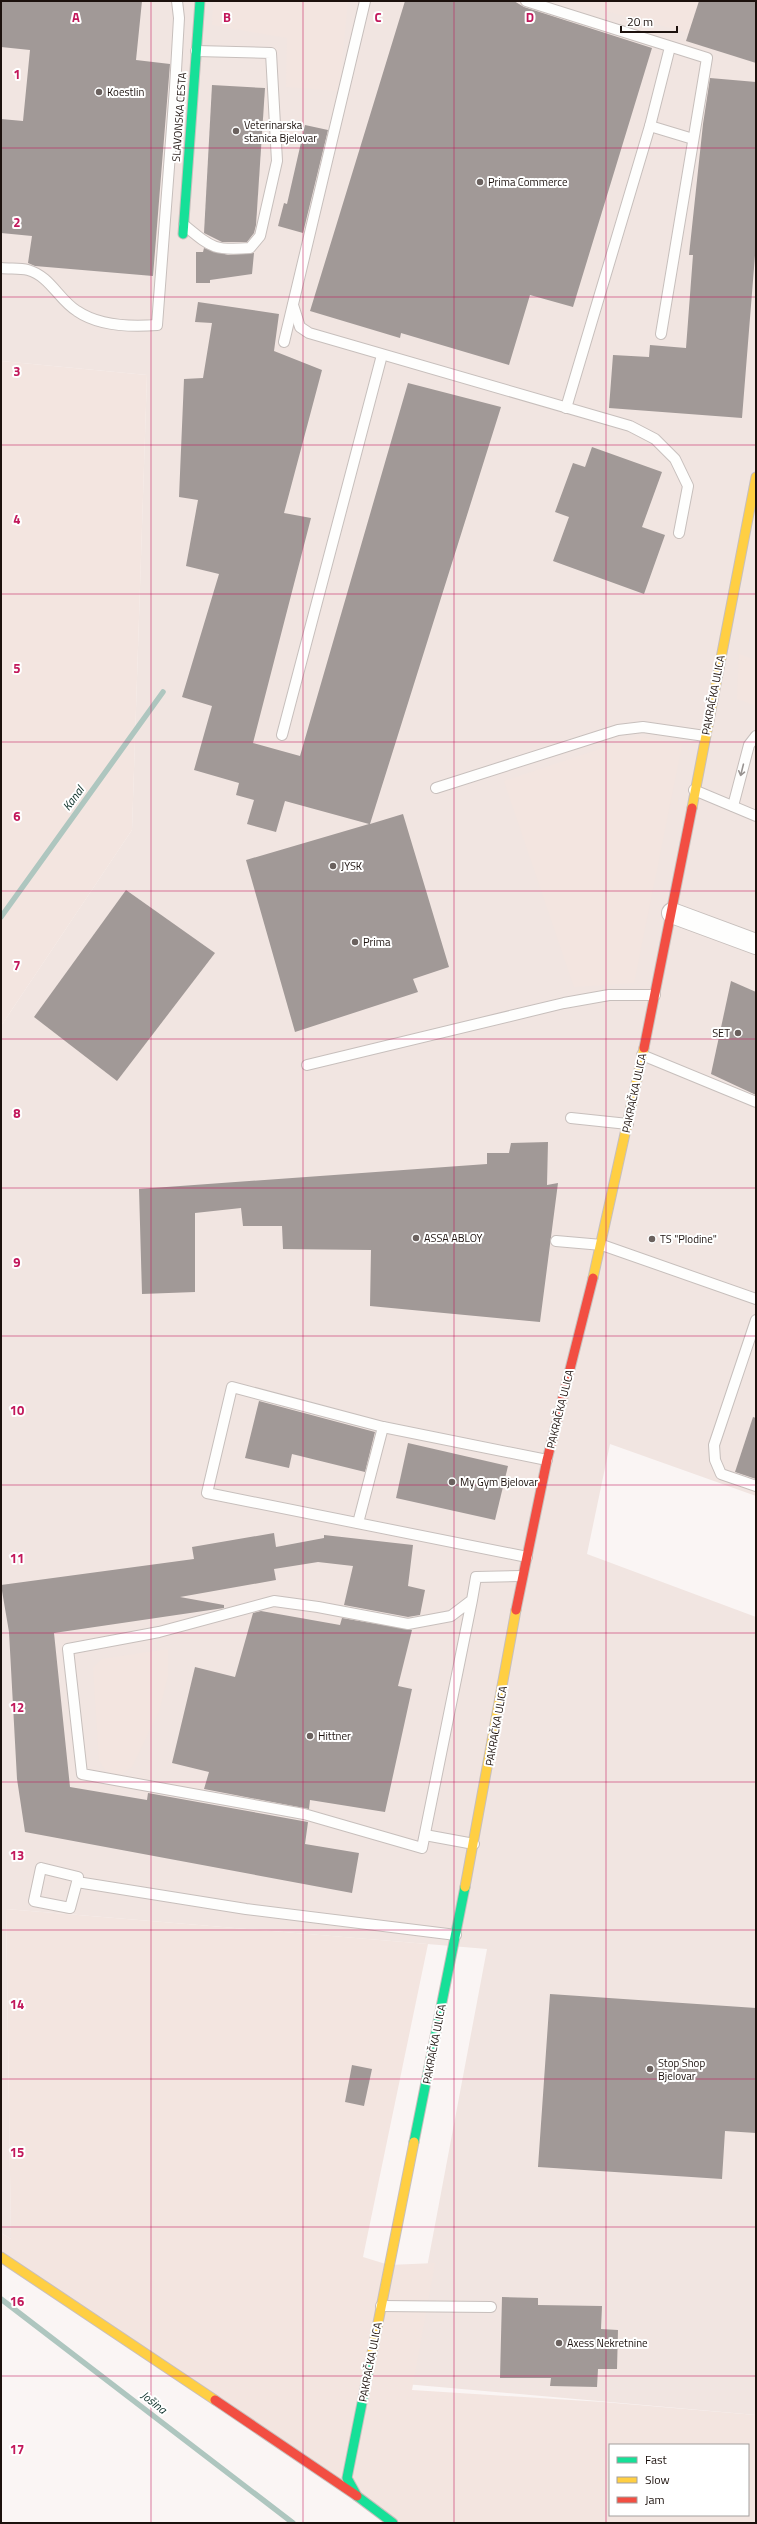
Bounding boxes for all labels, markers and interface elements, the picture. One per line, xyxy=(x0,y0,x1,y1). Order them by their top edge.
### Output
text: A xyxy=(72,7,80,27)
text: B xyxy=(223,7,231,27)
text: C xyxy=(374,7,382,27)
text: D xyxy=(526,7,534,27)
scale bar xyxy=(621,8,677,34)
text: 20 m xyxy=(627,12,653,31)
text: 1 xyxy=(13,64,21,84)
street label: SLAVONSKA CESTA xyxy=(168,71,190,162)
place label: Koestlin xyxy=(107,84,144,100)
marker: Koestlin xyxy=(94,87,104,97)
place label: Veterinarska stanica Bjelovar xyxy=(244,117,317,146)
marker: Veterinarska stanica Bjelovar xyxy=(231,126,241,136)
place label: Prima Commerce xyxy=(488,174,568,190)
marker: Prima Commerce xyxy=(475,177,485,187)
text: 2 xyxy=(13,212,21,232)
text: 3 xyxy=(13,361,21,381)
text: 4 xyxy=(13,509,21,529)
street label: PAKRAČKA ULICA xyxy=(697,653,729,736)
text: 5 xyxy=(13,658,21,678)
one-way arrow xyxy=(738,763,745,776)
water label: Kanal xyxy=(57,781,89,814)
text: 6 xyxy=(13,806,21,826)
place label: JYSK xyxy=(341,858,363,874)
marker: JYSK xyxy=(328,861,338,871)
place label: Prima xyxy=(363,934,391,950)
marker: Prima xyxy=(350,937,360,947)
text: 7 xyxy=(13,955,21,975)
place label: SET xyxy=(712,1025,730,1041)
marker: SET xyxy=(733,1028,743,1038)
street label: PAKRAČKA ULICA xyxy=(618,1051,650,1134)
text: 8 xyxy=(13,1103,21,1123)
place label: ASSA ABLOY xyxy=(424,1230,483,1246)
place label: TS "Plodine" xyxy=(660,1231,717,1247)
marker: ASSA ABLOY xyxy=(411,1233,421,1243)
marker: TS "Plodine" xyxy=(647,1234,657,1244)
text: 9 xyxy=(13,1252,21,1272)
street label: PAKRAČKA ULICA xyxy=(542,1367,578,1450)
text: 10 xyxy=(10,1400,24,1420)
place label: My Gym Bjelovar xyxy=(460,1474,538,1490)
marker: My Gym Bjelovar xyxy=(447,1477,457,1487)
text: 11 xyxy=(10,1548,24,1568)
street label: PAKRAČKA ULICA xyxy=(481,1684,511,1767)
text: 12 xyxy=(10,1697,24,1717)
place label: Hittner xyxy=(318,1728,351,1744)
marker: Hittner xyxy=(305,1731,315,1741)
text: 13 xyxy=(10,1845,24,1865)
text: 14 xyxy=(10,1994,24,2014)
street label: PAKRAČKA ULICA xyxy=(418,2002,450,2085)
place label: Stop Shop Bjelovar xyxy=(658,2055,705,2084)
marker: Stop Shop Bjelovar xyxy=(645,2064,655,2074)
text: 15 xyxy=(10,2142,24,2162)
text: 16 xyxy=(10,2291,24,2311)
street label: PAKRAČKA ULICA xyxy=(354,2320,386,2403)
place label: Axess Nekretnine xyxy=(567,2335,648,2351)
marker: Axess Nekretnine xyxy=(554,2338,564,2348)
water label: Jošina xyxy=(137,2386,172,2419)
text: 17 xyxy=(10,2439,24,2459)
legend xyxy=(609,2444,749,2516)
text: Fast xyxy=(645,2450,668,2469)
text: Slow xyxy=(645,2470,670,2489)
text: Jam xyxy=(645,2490,665,2509)

